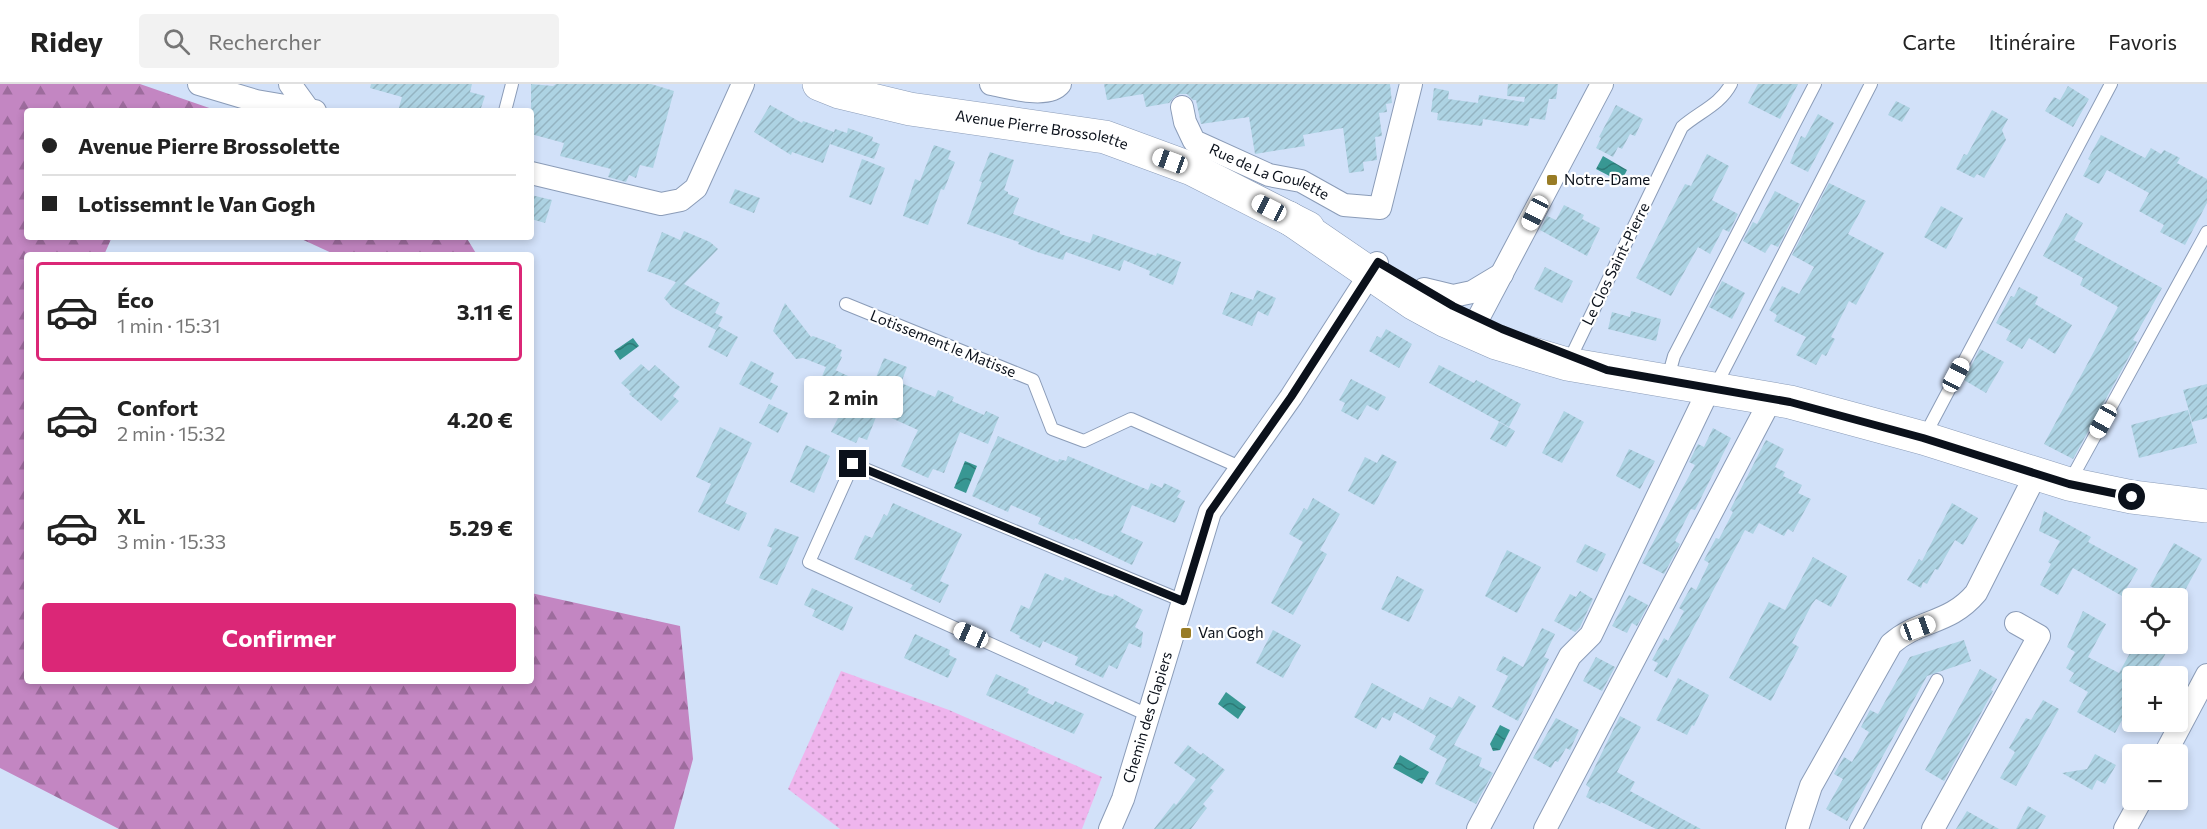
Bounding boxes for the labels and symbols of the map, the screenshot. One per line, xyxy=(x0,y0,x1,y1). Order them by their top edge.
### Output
street label: Avenue Pierre Brossolette xyxy=(954,106,1131,153)
street label: Rue de La Goulette xyxy=(1207,139,1333,203)
car xyxy=(1150,146,1190,176)
place label: Notre-Dame xyxy=(1564,170,1650,188)
marker: Notre-Dame xyxy=(1545,173,1559,187)
car xyxy=(1249,192,1289,224)
car xyxy=(1519,193,1551,233)
street label: Le Clos Saint-Pierre xyxy=(1578,199,1653,328)
street label: Lotissement le Matisse xyxy=(868,306,1019,381)
car xyxy=(1940,355,1972,395)
callout: 2 min xyxy=(804,377,902,419)
car xyxy=(2086,401,2120,441)
route end xyxy=(839,450,866,477)
route start xyxy=(2118,483,2145,510)
car xyxy=(1898,613,1938,643)
car xyxy=(951,619,991,651)
place label: Van Gogh xyxy=(1198,623,1264,641)
marker: Van Gogh xyxy=(1179,626,1193,640)
street label: Chemin des Clapiers xyxy=(1118,649,1175,785)

